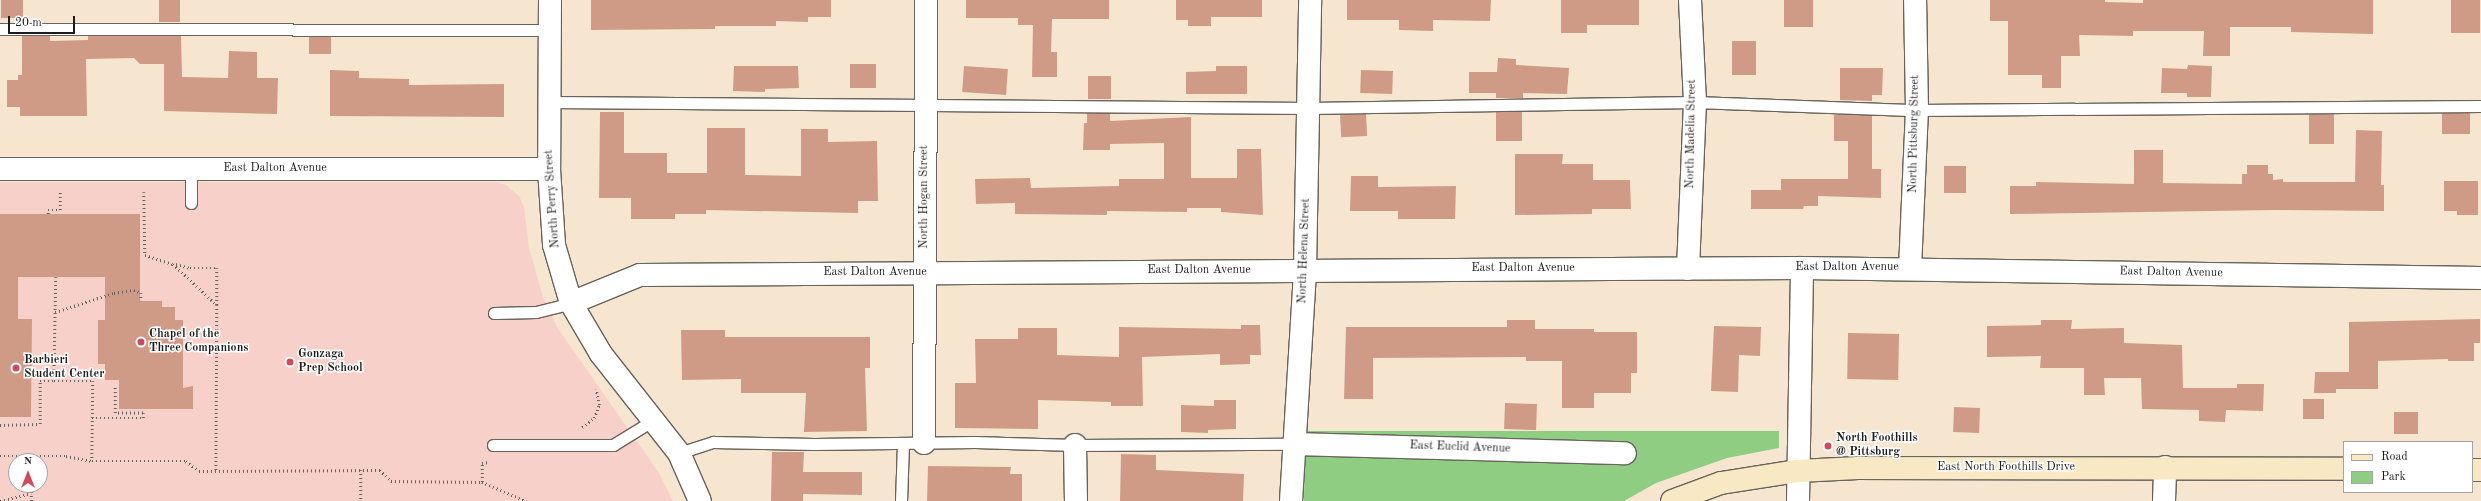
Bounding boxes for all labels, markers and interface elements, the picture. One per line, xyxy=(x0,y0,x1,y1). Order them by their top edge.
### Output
scale bar xyxy=(10,8,77,34)
text: 20 m xyxy=(15,17,42,29)
street label: North Pittsburg Street xyxy=(1907,75,1923,193)
street label: North Madelia Street xyxy=(1684,79,1700,189)
street label: North Hogan Street xyxy=(918,145,932,249)
street label: North Perry Street xyxy=(542,149,564,249)
street label: East Dalton Avenue xyxy=(223,162,327,176)
street label: North Helena Street xyxy=(1296,198,1314,304)
street label: East Dalton Avenue xyxy=(1795,261,1899,275)
street label: East Dalton Avenue xyxy=(1471,262,1575,276)
street label: East Dalton Avenue xyxy=(1147,264,1251,278)
street label: East Dalton Avenue xyxy=(2119,265,2223,281)
street label: East Dalton Avenue xyxy=(823,266,927,280)
place label: Chapel of the Three Companions xyxy=(149,328,249,356)
marker: Chapel of the Three Companions xyxy=(136,337,146,347)
place label: Gonzaga Prep School xyxy=(298,348,363,376)
place label: Barbieri Student Center xyxy=(24,354,104,382)
marker: Gonzaga Prep School xyxy=(285,357,295,367)
marker: Barbieri Student Center xyxy=(11,363,21,373)
place label: North Foothills @ Pittsburg xyxy=(1836,432,1918,460)
street label: East Euclid Avenue xyxy=(1409,439,1511,457)
marker: North Foothills @ Pittsburg xyxy=(1823,441,1833,451)
legend xyxy=(2343,441,2473,493)
text: Road xyxy=(2381,451,2408,463)
north arrow xyxy=(8,453,48,493)
text: N xyxy=(24,456,32,467)
street label: East North Foothills Drive xyxy=(1937,461,2075,475)
text: Park xyxy=(2381,471,2406,483)

